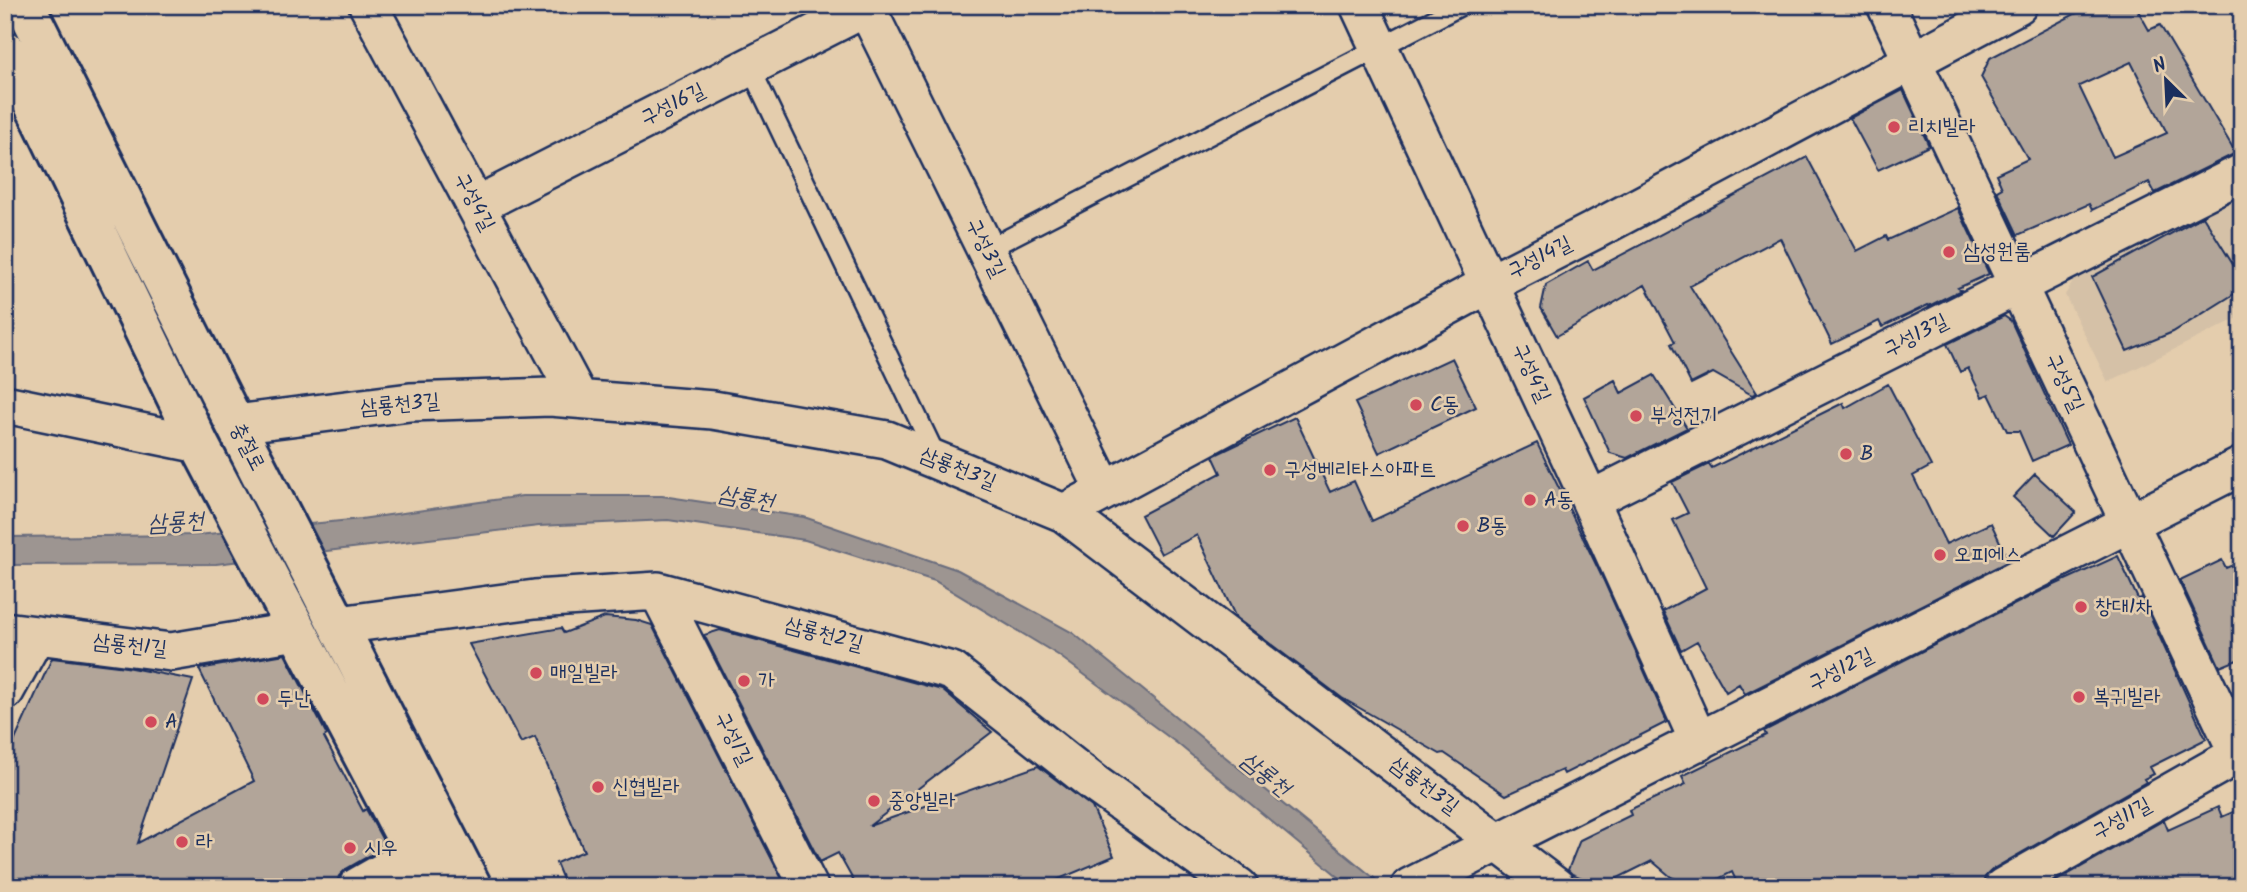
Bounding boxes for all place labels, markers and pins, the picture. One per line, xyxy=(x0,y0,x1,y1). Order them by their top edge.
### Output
place label: 리치빌라 xyxy=(1908,111,1976,144)
marker: 리치빌라 xyxy=(1886,119,1902,135)
place label: 삼성원룸 xyxy=(1963,236,2031,269)
marker: 삼성원룸 xyxy=(1941,244,1957,260)
place label: C동 xyxy=(1430,389,1459,422)
marker: C동 xyxy=(1408,397,1424,413)
place label: 부성전기 xyxy=(1650,400,1718,433)
marker: 부성전기 xyxy=(1628,408,1644,424)
place label: B xyxy=(1860,438,1873,471)
marker: B xyxy=(1838,446,1854,462)
place label: 구성베리타스아파트 xyxy=(1284,454,1436,487)
marker: 구성베리타스아파트 xyxy=(1262,462,1278,478)
place label: A동 xyxy=(1544,484,1574,517)
marker: A동 xyxy=(1522,492,1538,508)
place label: B동 xyxy=(1477,510,1507,543)
marker: B동 xyxy=(1455,518,1471,534)
place label: 오피에스 xyxy=(1954,539,2022,572)
marker: 오피에스 xyxy=(1932,547,1948,563)
place label: 창대1차 xyxy=(2095,591,2152,624)
marker: 창대1차 xyxy=(2073,599,2089,615)
place label: 매일빌라 xyxy=(550,657,618,690)
marker: 매일빌라 xyxy=(528,665,544,681)
place label: 가 xyxy=(758,665,775,698)
marker: 가 xyxy=(736,673,752,689)
place label: 복귀빌라 xyxy=(2093,681,2161,714)
place label: 두난 xyxy=(277,683,311,716)
marker: 복귀빌라 xyxy=(2071,689,2087,705)
marker: 두난 xyxy=(255,691,271,707)
place label: A xyxy=(165,706,178,739)
marker: A xyxy=(143,714,159,730)
place label: 신협빌라 xyxy=(612,771,680,804)
marker: 신협빌라 xyxy=(590,779,606,795)
place label: 중앙빌라 xyxy=(888,785,956,818)
marker: 중앙빌라 xyxy=(866,793,882,809)
place label: 라 xyxy=(196,826,213,859)
place label: 시우 xyxy=(364,832,398,865)
marker: 라 xyxy=(174,834,190,850)
marker: 시우 xyxy=(342,840,358,856)

